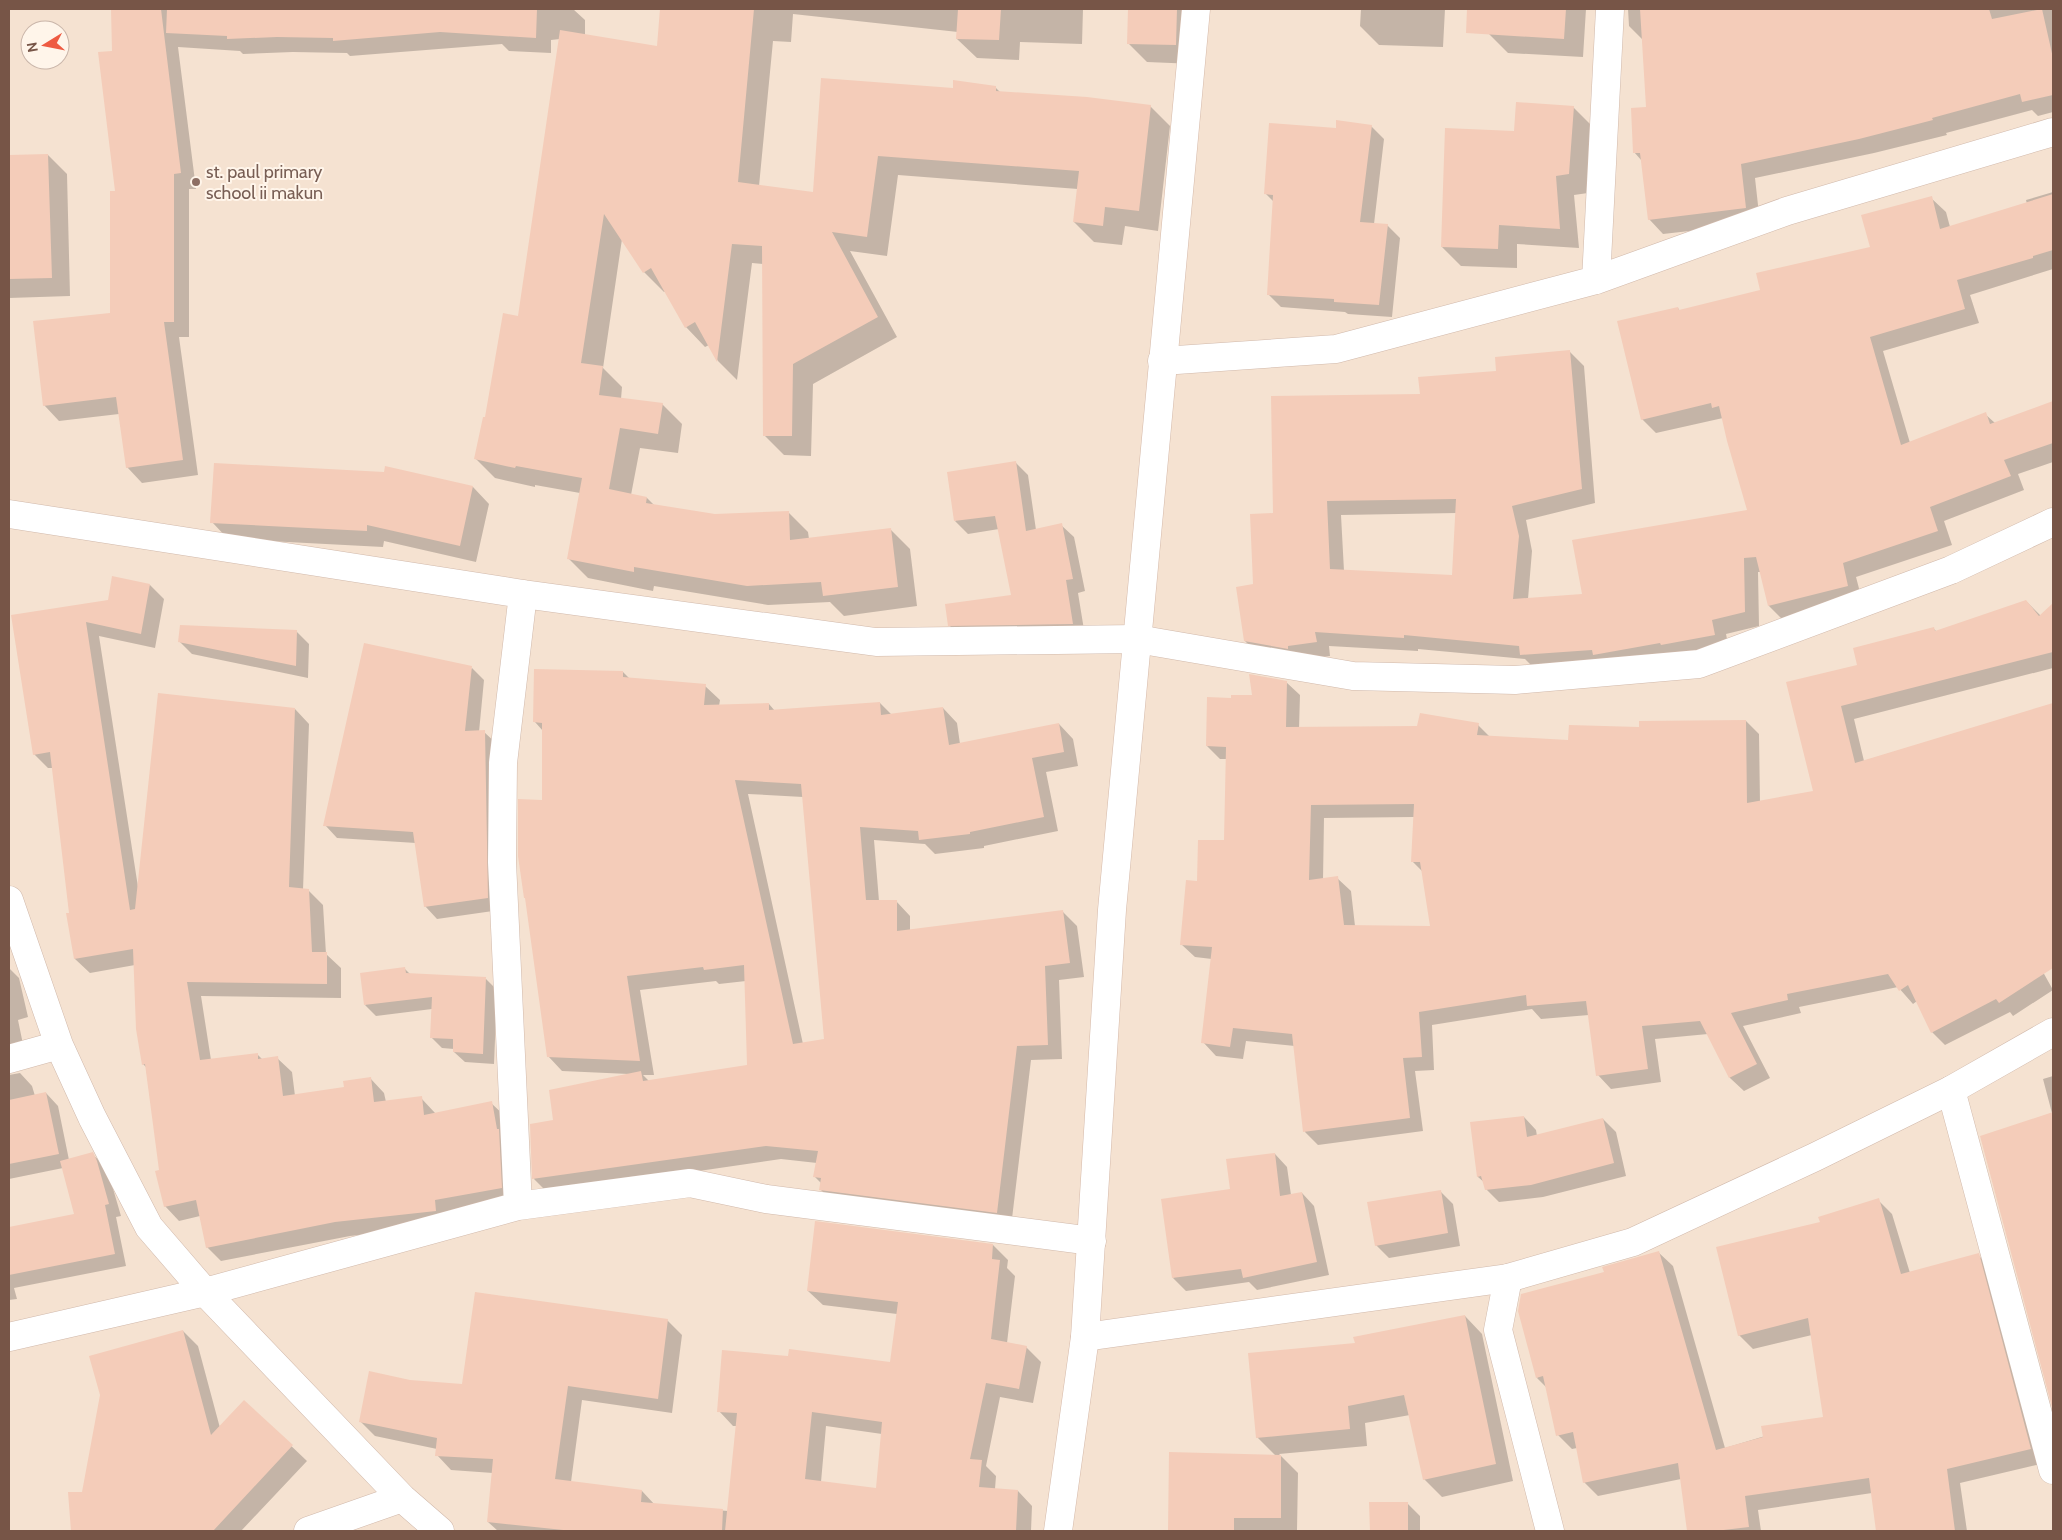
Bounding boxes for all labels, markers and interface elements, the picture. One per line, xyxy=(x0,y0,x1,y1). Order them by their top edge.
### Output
north arrow xyxy=(20,20,70,70)
text: N xyxy=(22,41,42,54)
place label: st. paul primary school ii makun xyxy=(206,161,323,204)
marker: st. paul primary school ii makun xyxy=(190,176,202,188)

